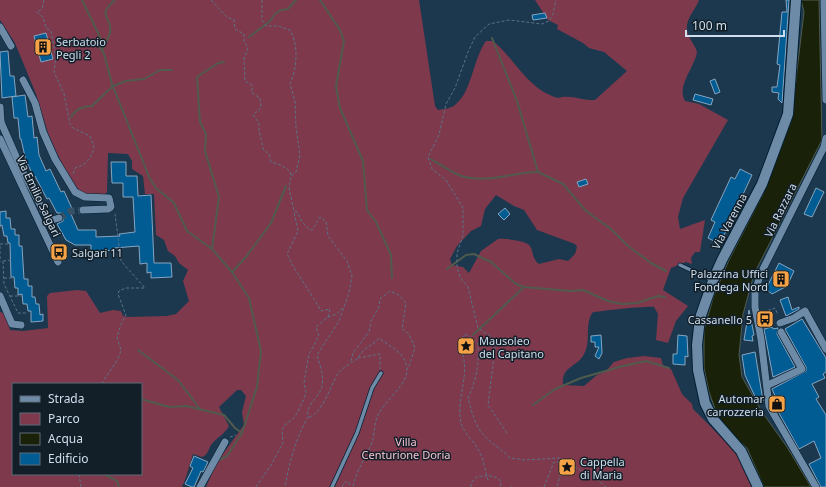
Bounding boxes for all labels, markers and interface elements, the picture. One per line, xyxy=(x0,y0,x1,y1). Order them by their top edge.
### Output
scale bar xyxy=(686,12,784,38)
text: 100 m xyxy=(692,17,727,34)
place label: Serbatoio Pegli 2 xyxy=(56,34,106,62)
building icon: Serbatoio Pegli 2 xyxy=(33,37,53,57)
street label: Via Emilio Salgari xyxy=(14,153,64,239)
street label: Via Razzara xyxy=(760,180,800,240)
street label: Via Varenna xyxy=(708,190,750,252)
bus stop icon: Salgari 11 xyxy=(49,242,69,262)
place label: Salgari 11 xyxy=(72,245,123,260)
place label: Palazzina Uffici Fondega Nord xyxy=(691,266,768,294)
building icon: Palazzina Uffici Fondega Nord xyxy=(771,269,791,289)
bus stop icon: Cassanello 5 xyxy=(755,309,775,329)
place label: Cassanello 5 xyxy=(688,312,752,327)
place label: Mausoleo del Capitano xyxy=(479,333,544,361)
place icon: Mausoleo del Capitano xyxy=(456,336,476,356)
legend xyxy=(12,383,142,475)
text: Strada xyxy=(48,390,84,407)
place label: Automar carrozzeria xyxy=(707,391,764,419)
shop icon: Automar carrozzeria xyxy=(767,394,787,414)
text: Parco xyxy=(48,410,80,427)
text: Acqua xyxy=(48,430,83,447)
park label: Villa Centurione Doria xyxy=(362,434,450,462)
text: Edificio xyxy=(48,450,89,467)
place label: Cappella di Maria xyxy=(580,454,625,482)
place icon: Cappella di Maria xyxy=(557,457,577,477)

